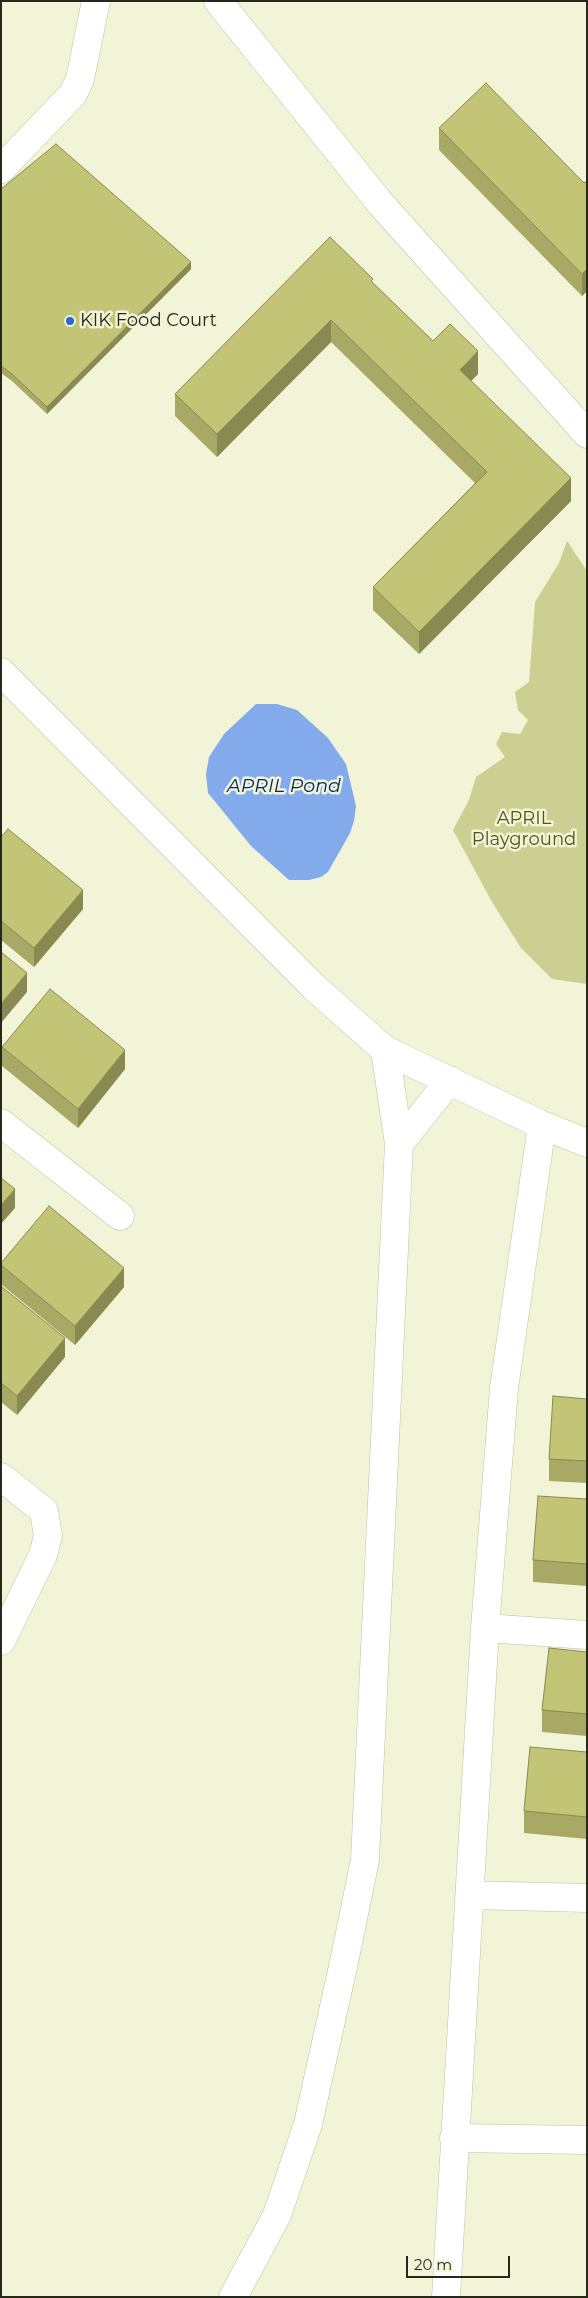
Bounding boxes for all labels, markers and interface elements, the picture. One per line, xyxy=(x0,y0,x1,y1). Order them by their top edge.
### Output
place label: KIK Food Court xyxy=(80,310,217,332)
marker: KIK Food Court xyxy=(64,315,76,327)
water label: APRIL Pond xyxy=(227,775,341,797)
park label: APRIL Playground xyxy=(472,808,576,851)
scale bar xyxy=(408,2246,512,2278)
text: 20 m xyxy=(414,2255,452,2274)

